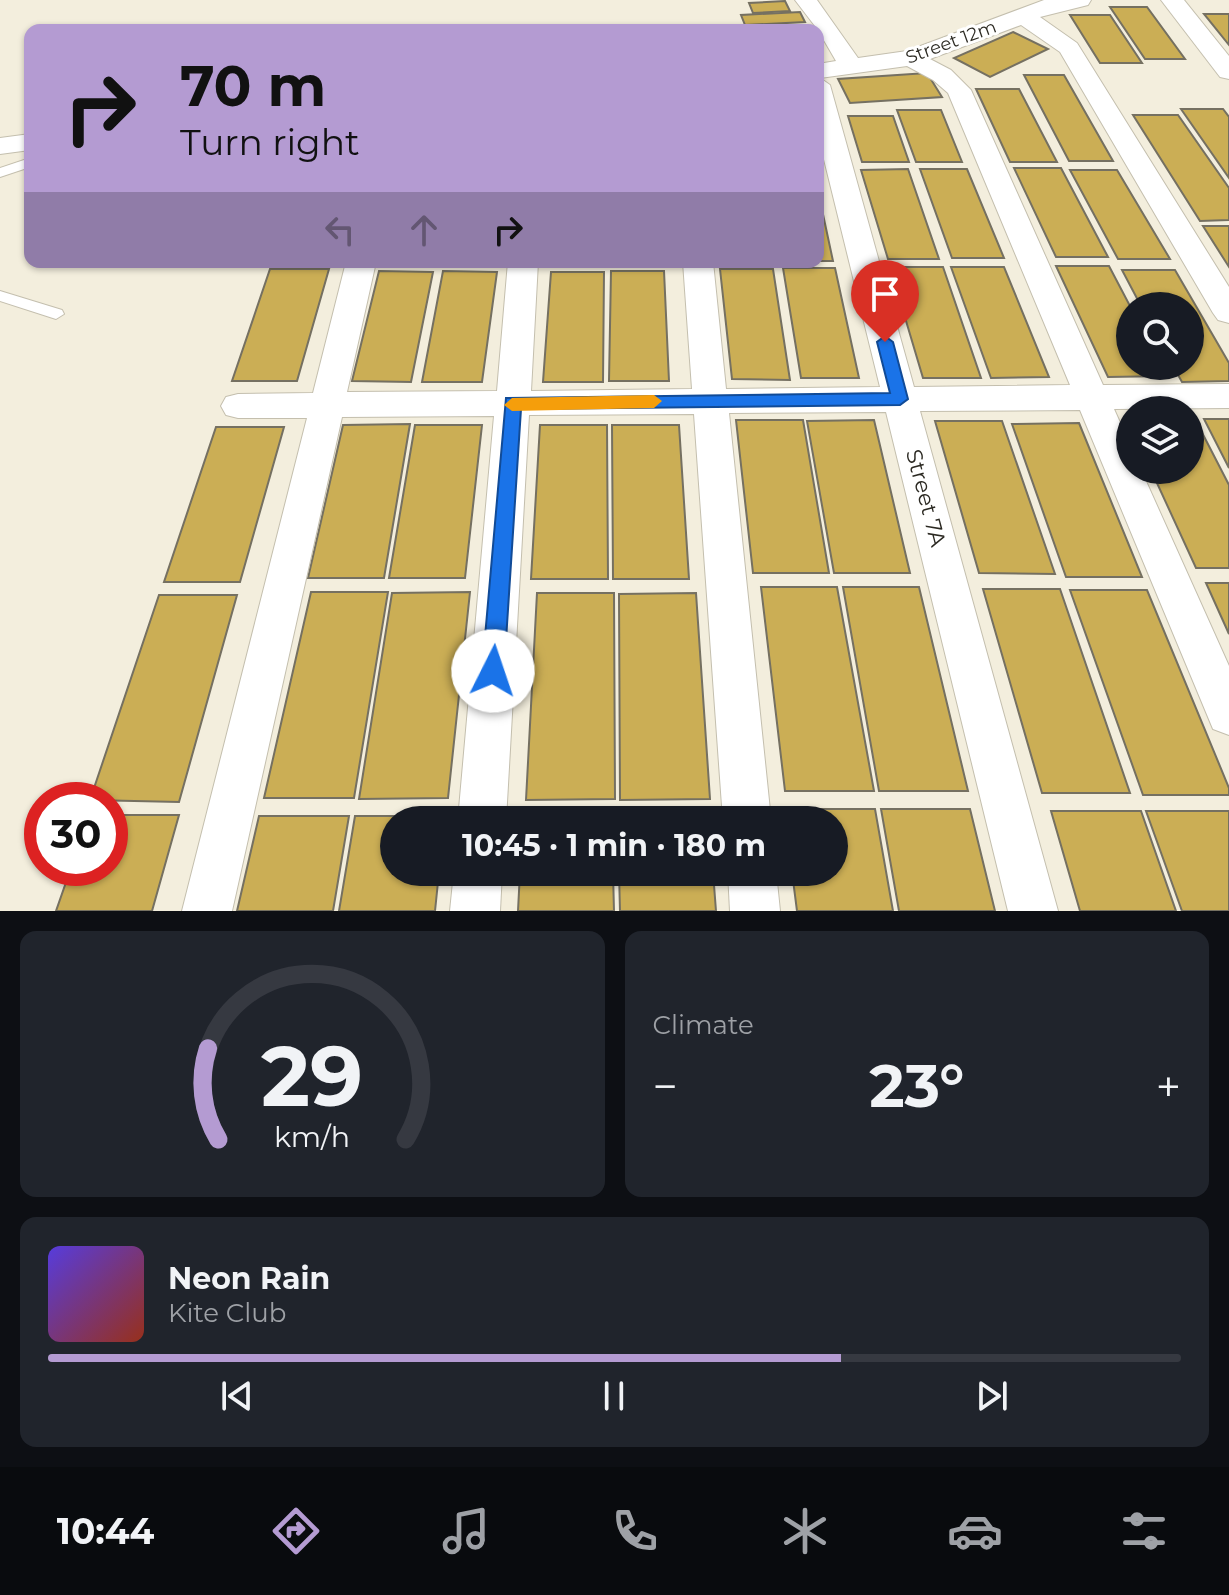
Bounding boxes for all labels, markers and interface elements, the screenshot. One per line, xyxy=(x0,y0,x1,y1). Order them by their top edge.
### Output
street label: Street 12m xyxy=(903,15,999,69)
text: 70 m xyxy=(180,52,326,120)
icon: right xyxy=(48,56,152,160)
text: Turn right xyxy=(180,120,360,164)
icon: left xyxy=(318,208,362,252)
icon: ahead xyxy=(402,208,446,252)
icon: right xyxy=(486,208,530,252)
pin xyxy=(851,260,919,342)
icon: arrive xyxy=(863,272,907,316)
map controls xyxy=(1116,292,1204,484)
button: search xyxy=(1116,292,1204,380)
button: layers xyxy=(1116,396,1204,484)
street label: Street 7A xyxy=(900,446,952,550)
position arrow xyxy=(451,629,535,713)
speed limit sign: 30 xyxy=(24,782,128,886)
text: 10:45 · 1 min · 180 m xyxy=(462,827,766,864)
text: Climate xyxy=(653,1009,754,1041)
text: 29 xyxy=(261,1025,363,1127)
text: 23° xyxy=(869,1049,964,1122)
text: − xyxy=(653,1059,678,1113)
text: + xyxy=(1156,1059,1181,1113)
text: km/h xyxy=(274,1119,350,1154)
text: Neon Rain xyxy=(168,1260,330,1297)
text: Kite Club xyxy=(168,1297,286,1329)
icon: previous xyxy=(215,1374,259,1418)
icon: pause xyxy=(592,1374,636,1418)
icon: next xyxy=(970,1374,1014,1418)
icon: directions xyxy=(268,1503,324,1559)
icon: music xyxy=(438,1503,494,1559)
icon: phone xyxy=(607,1503,663,1559)
icon: climate xyxy=(777,1503,833,1559)
icon: car xyxy=(947,1503,1003,1559)
icon: filters xyxy=(1116,1503,1172,1559)
text: 10:44 xyxy=(57,1509,154,1553)

